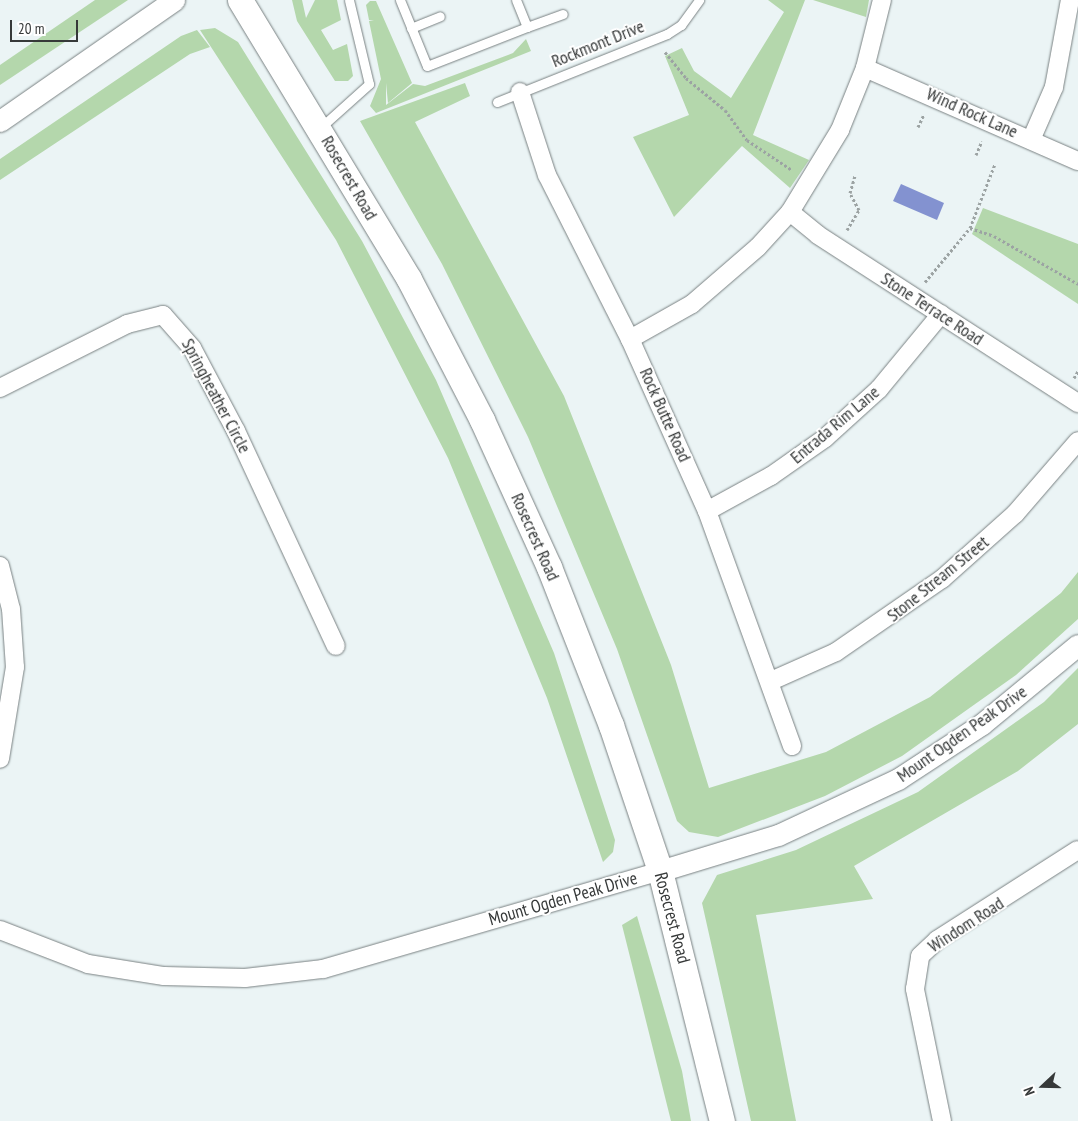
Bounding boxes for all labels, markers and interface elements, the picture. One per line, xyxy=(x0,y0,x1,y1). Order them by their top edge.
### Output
scale bar xyxy=(12,10,80,42)
street label: Rockmont Drive xyxy=(549,16,647,72)
text: 20 m xyxy=(18,19,44,38)
street label: Wind Rock Lane xyxy=(923,83,1021,143)
street label: Rosecrest Road xyxy=(316,132,382,224)
street label: Stone Terrace Road xyxy=(877,268,987,350)
street label: Springheather Circle xyxy=(177,335,255,457)
street label: Rock Butte Road xyxy=(635,365,695,465)
street label: Entrada Rim Lane xyxy=(786,382,884,468)
street label: Rosecrest Road xyxy=(506,490,564,584)
street label: Stone Stream Street xyxy=(883,531,993,627)
street label: Mount Ogden Peak Drive xyxy=(893,681,1031,787)
street label: Mount Ogden Peak Drive xyxy=(486,867,640,931)
street label: Rosecrest Road xyxy=(649,870,695,966)
street label: Windom Road xyxy=(924,893,1008,957)
north arrow xyxy=(1018,1061,1068,1111)
text: N xyxy=(1019,1085,1039,1098)

